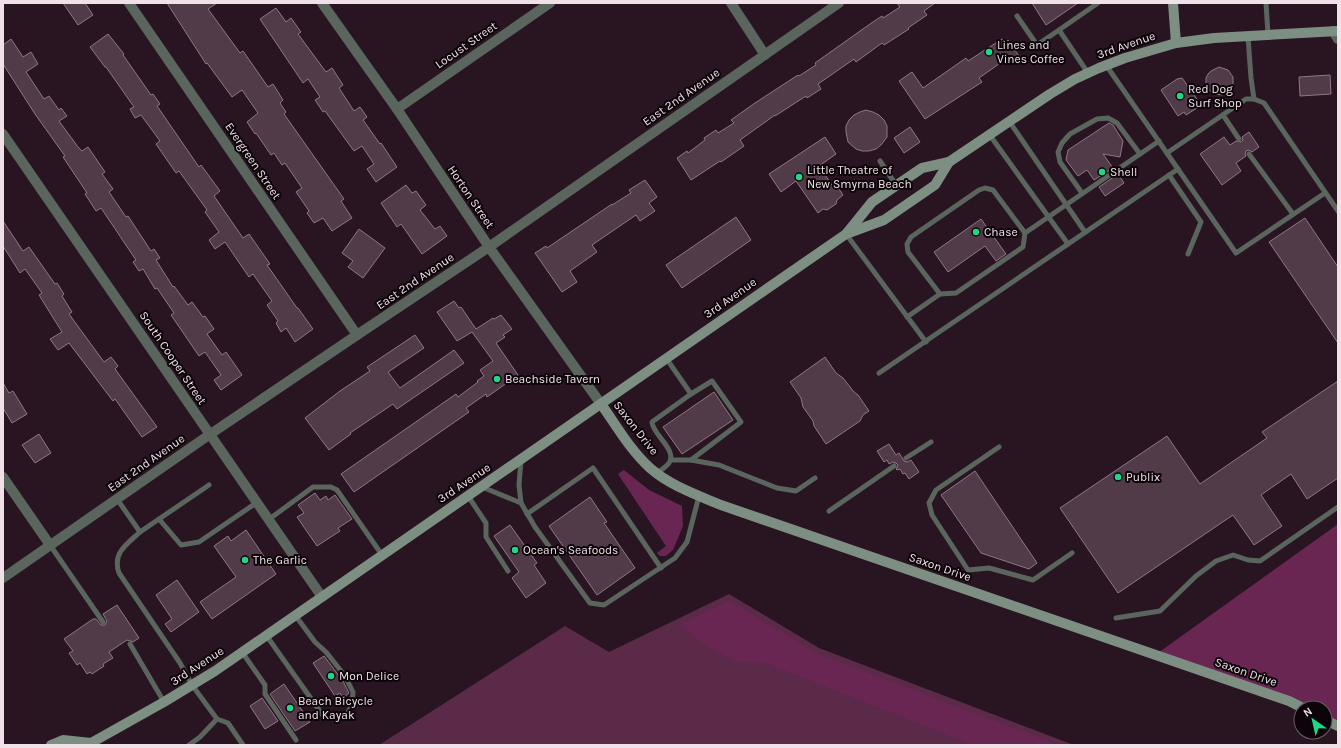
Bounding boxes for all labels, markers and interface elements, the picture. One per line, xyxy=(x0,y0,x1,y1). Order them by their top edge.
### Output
street label: Locust Street xyxy=(432,18,500,71)
street label: 3rd Avenue xyxy=(1095,28,1157,62)
place label: Lines and Vines Coffee xyxy=(997,38,1064,66)
marker: Lines and Vines Coffee xyxy=(984,47,994,57)
street label: East 2nd Avenue xyxy=(640,65,722,129)
place label: Red Dog Surf Shop xyxy=(1188,82,1242,110)
marker: Red Dog Surf Shop xyxy=(1175,91,1185,101)
street label: Evergreen Street xyxy=(222,120,284,202)
street label: Horton Street xyxy=(445,163,497,232)
place label: Little Theatre of New Smyrna Beach xyxy=(807,163,912,191)
place label: Shell xyxy=(1110,165,1137,179)
marker: Shell xyxy=(1097,167,1107,177)
marker: Little Theatre of New Smyrna Beach xyxy=(794,172,804,182)
place label: Chase xyxy=(984,225,1018,239)
marker: Chase xyxy=(971,227,981,237)
street label: East 2nd Avenue xyxy=(374,250,456,312)
street label: 3rd Avenue xyxy=(701,275,759,321)
street label: South Cooper Street xyxy=(137,309,210,408)
place label: Beachside Tavern xyxy=(505,372,600,386)
marker: Beachside Tavern xyxy=(492,374,502,384)
street label: Saxon Drive xyxy=(611,398,661,458)
street label: East 2nd Avenue xyxy=(105,431,187,495)
street label: 3rd Avenue xyxy=(435,460,493,506)
place label: Publix xyxy=(1126,470,1160,484)
marker: Publix xyxy=(1113,472,1123,482)
place label: Ocean's Seafoods xyxy=(523,543,618,557)
marker: Ocean's Seafoods xyxy=(510,545,520,555)
street label: Saxon Drive xyxy=(907,550,973,584)
place label: The Garlic xyxy=(253,553,307,567)
marker: The Garlic xyxy=(240,555,250,565)
street label: 3rd Avenue xyxy=(168,644,226,688)
street label: Saxon Drive xyxy=(1213,655,1279,689)
place label: Mon Delice xyxy=(339,669,399,683)
marker: Mon Delice xyxy=(326,671,336,681)
place label: Beach Bicycle and Kayak xyxy=(298,694,373,722)
north arrow xyxy=(1293,700,1333,740)
marker: Beach Bicycle and Kayak xyxy=(285,703,295,713)
text: N xyxy=(1301,705,1315,720)

